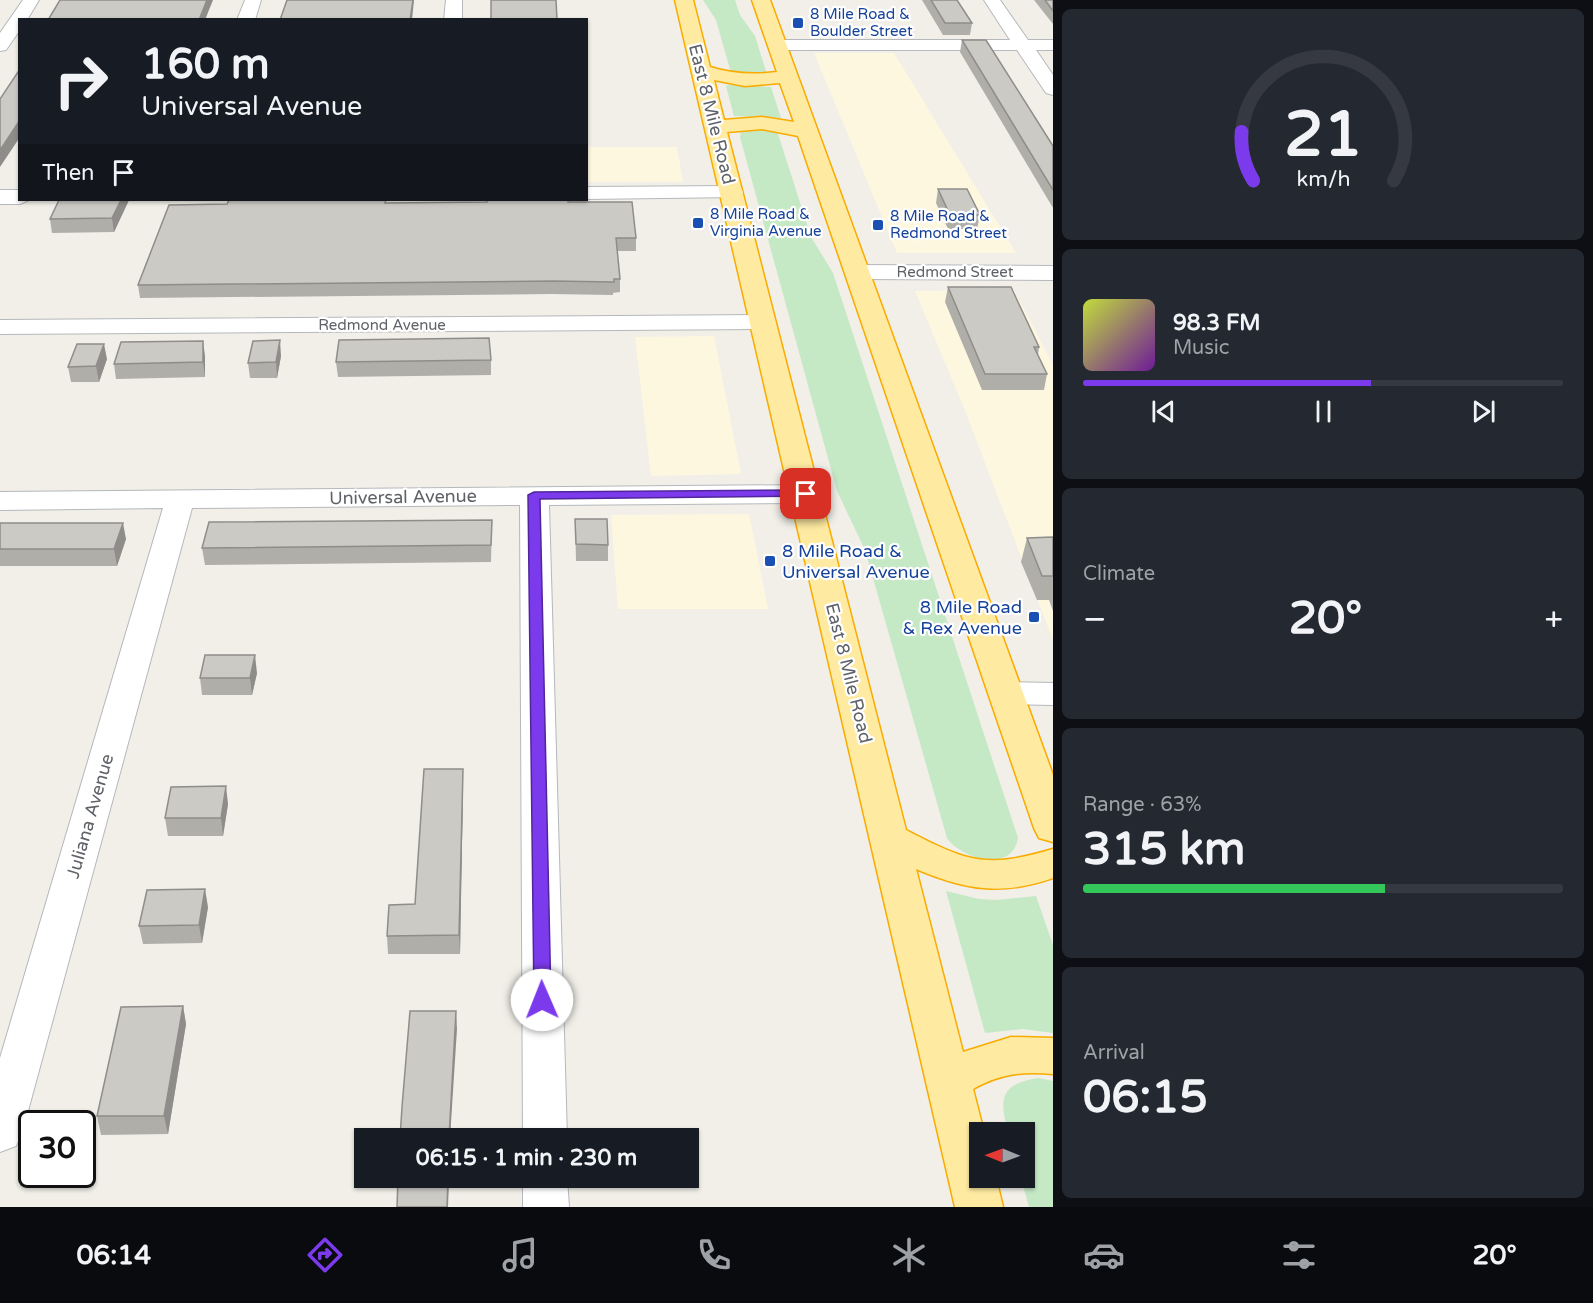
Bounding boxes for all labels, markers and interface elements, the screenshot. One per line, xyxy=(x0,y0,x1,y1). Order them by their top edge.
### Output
place label: 8 Mile Road & Boulder Street xyxy=(810,5,913,40)
marker: 8 Mile Road & Boulder Street xyxy=(791,16,805,30)
text: 160 m xyxy=(141,39,270,90)
icon: right xyxy=(42,42,120,120)
street label: East 8 Mile Road xyxy=(684,42,740,186)
text: Universal Avenue xyxy=(141,90,362,123)
text: 21 xyxy=(1284,98,1362,173)
icon: arrive xyxy=(107,156,140,189)
text: Then xyxy=(42,160,95,186)
text: km/h xyxy=(1296,167,1350,193)
place label: 8 Mile Road & Virginia Avenue xyxy=(710,205,822,240)
place label: 8 Mile Road & Redmond Street xyxy=(890,207,1007,242)
marker: 8 Mile Road & Virginia Avenue xyxy=(691,216,705,230)
marker: 8 Mile Road & Redmond Street xyxy=(871,218,885,232)
street label: Redmond Street xyxy=(897,263,1014,281)
text: 98.3 FM xyxy=(1173,310,1261,336)
street label: Redmond Avenue xyxy=(318,316,446,334)
text: Music xyxy=(1173,336,1229,360)
icon: previous xyxy=(1147,395,1180,428)
icon: pause xyxy=(1307,395,1340,428)
icon: next xyxy=(1467,395,1500,428)
pin xyxy=(780,468,831,519)
icon: arrive xyxy=(789,477,822,510)
street label: Universal Avenue xyxy=(329,485,477,509)
place label: 8 Mile Road & Universal Avenue xyxy=(782,540,930,583)
marker: 8 Mile Road & Universal Avenue xyxy=(763,554,777,568)
text: Climate xyxy=(1083,562,1155,586)
text: 20° xyxy=(1289,592,1362,646)
place label: 8 Mile Road & Rex Avenue xyxy=(902,596,1022,639)
text: − xyxy=(1083,600,1107,639)
text: + xyxy=(1544,600,1563,639)
street label: East 8 Mile Road xyxy=(821,601,877,745)
marker: 8 Mile Road & Rex Avenue xyxy=(1027,610,1041,624)
street label: Juliana Avenue xyxy=(62,751,118,881)
text: Range · 63% xyxy=(1083,793,1202,817)
text: 315 km xyxy=(1083,823,1245,877)
position arrow xyxy=(510,968,574,1032)
text: Arrival xyxy=(1083,1041,1145,1065)
text: 06:15 xyxy=(1083,1071,1208,1125)
speed limit sign: 30 xyxy=(18,1110,96,1188)
north arrow xyxy=(969,1122,1035,1188)
map controls xyxy=(969,1122,1035,1188)
text: 06:15 · 1 min · 230 m xyxy=(416,1145,637,1171)
icon: directions xyxy=(304,1234,346,1276)
icon: music xyxy=(499,1234,541,1276)
icon: phone xyxy=(693,1234,735,1276)
icon: climate xyxy=(888,1234,930,1276)
icon: car xyxy=(1083,1234,1125,1276)
icon: filters xyxy=(1278,1234,1320,1276)
text: 06:14 xyxy=(76,1239,151,1272)
text: 20° xyxy=(1472,1239,1517,1272)

